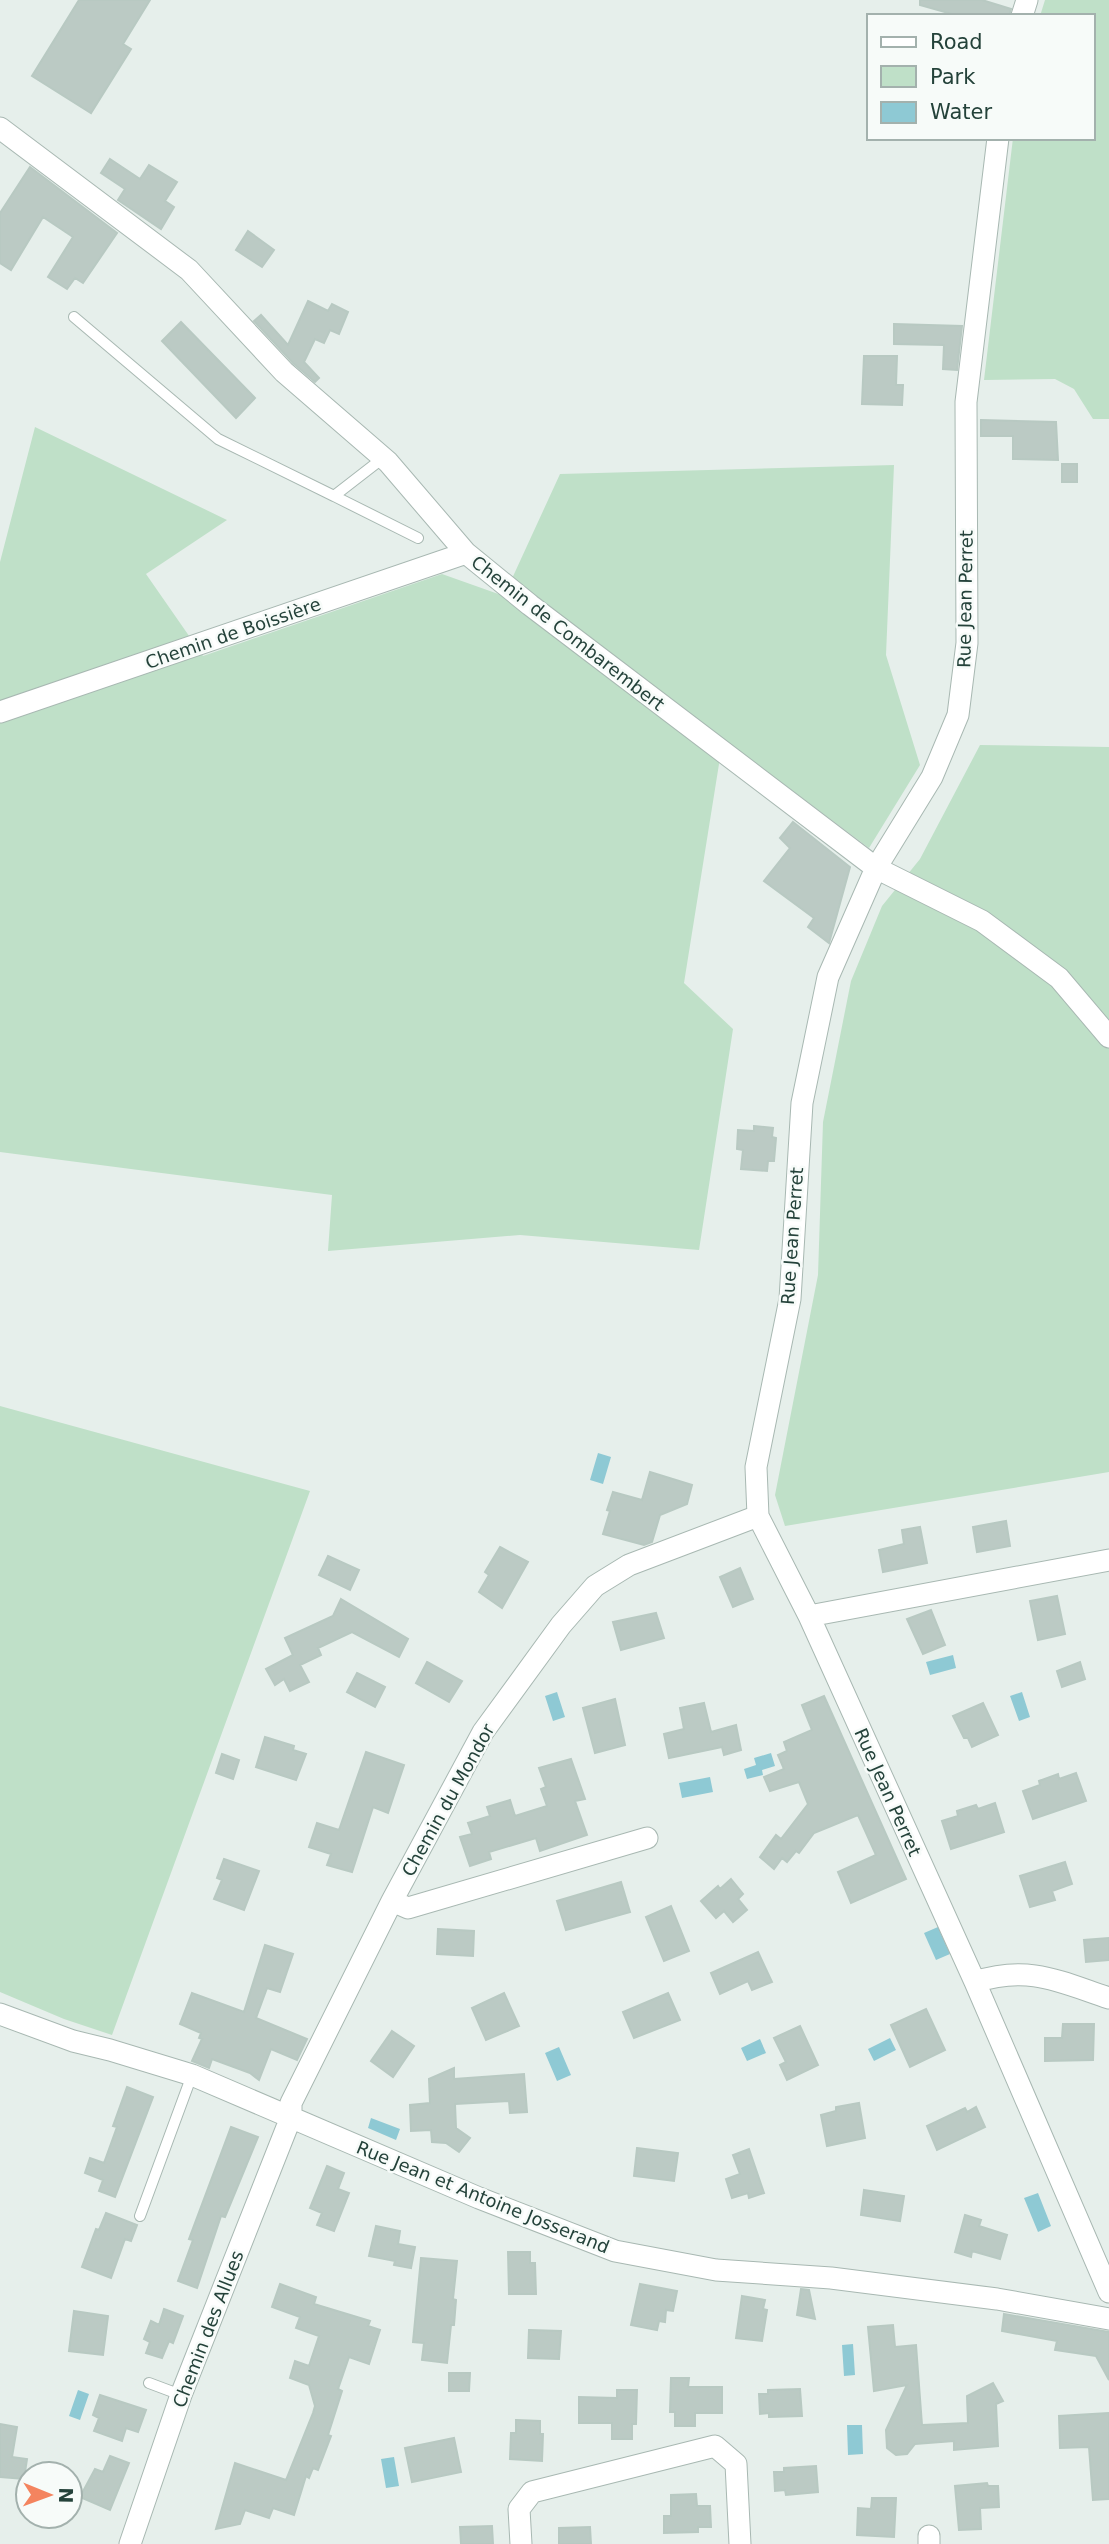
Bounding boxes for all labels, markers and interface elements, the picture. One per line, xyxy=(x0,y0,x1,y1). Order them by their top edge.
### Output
legend xyxy=(867,14,1095,140)
text: Road xyxy=(930,30,983,54)
text: Park xyxy=(930,65,976,89)
text: Water xyxy=(930,100,992,124)
street label: Rue Jean Perret xyxy=(953,530,977,668)
street label: Chemin de Combarembert xyxy=(467,551,669,715)
street label: Chemin de Boissière xyxy=(142,593,324,673)
street label: Rue Jean Perret xyxy=(777,1166,807,1306)
street label: Chemin du Mondor xyxy=(397,1720,499,1880)
street label: Rue Jean Perret xyxy=(850,1725,926,1859)
street label: Rue Jean et Antoine Josserand xyxy=(354,2137,612,2257)
street label: Chemin des Allues xyxy=(168,2248,248,2410)
north arrow xyxy=(14,2460,84,2530)
text: N xyxy=(55,2487,77,2503)

